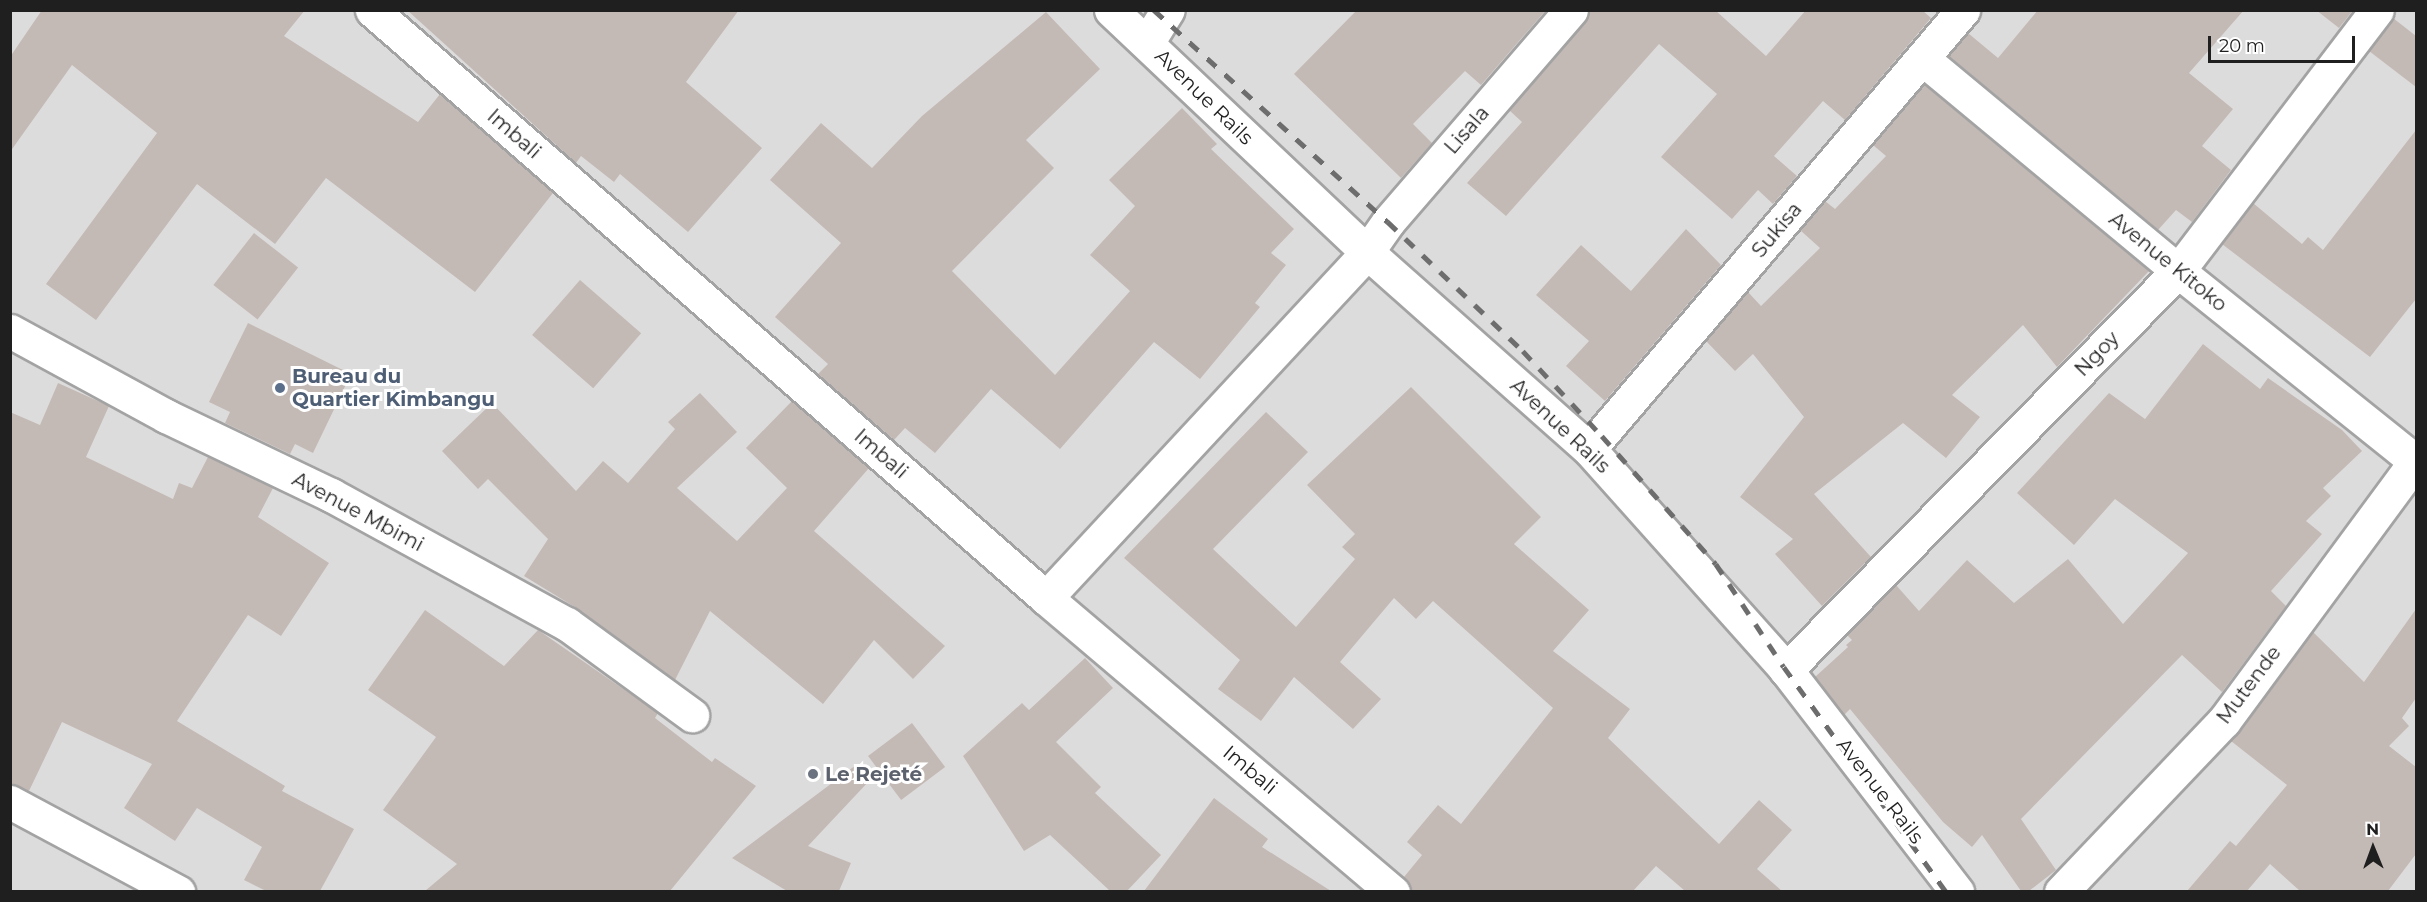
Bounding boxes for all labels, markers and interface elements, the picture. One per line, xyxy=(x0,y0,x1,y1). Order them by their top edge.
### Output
scale bar xyxy=(2211,24,2358,62)
text: 20 m xyxy=(2219,35,2265,57)
street label: Avenue Rails xyxy=(1150,44,1258,150)
street label: Lisala xyxy=(1440,101,1494,159)
street label: Imbali xyxy=(482,104,546,164)
street label: Sukisa xyxy=(1747,198,1807,262)
street label: Avenue Kitoko xyxy=(2104,207,2232,317)
street label: Ngoy xyxy=(2070,327,2124,381)
place label: Bureau du Quartier Kimbangu xyxy=(292,365,495,412)
street label: Avenue Rails xyxy=(1505,374,1615,478)
marker: Bureau du Quartier Kimbangu xyxy=(273,381,287,395)
street label: Imbali xyxy=(849,424,913,484)
street label: Avenue Mbimi xyxy=(288,467,428,557)
street label: Mutende xyxy=(2212,641,2286,729)
street label: Avenue Rails xyxy=(1831,733,1929,849)
street label: Imbali xyxy=(1218,740,1282,800)
place label: Le Rejeté xyxy=(825,762,922,786)
marker: Le Rejeté xyxy=(806,767,820,781)
north arrow xyxy=(2343,818,2403,878)
text: N xyxy=(2366,820,2379,839)

